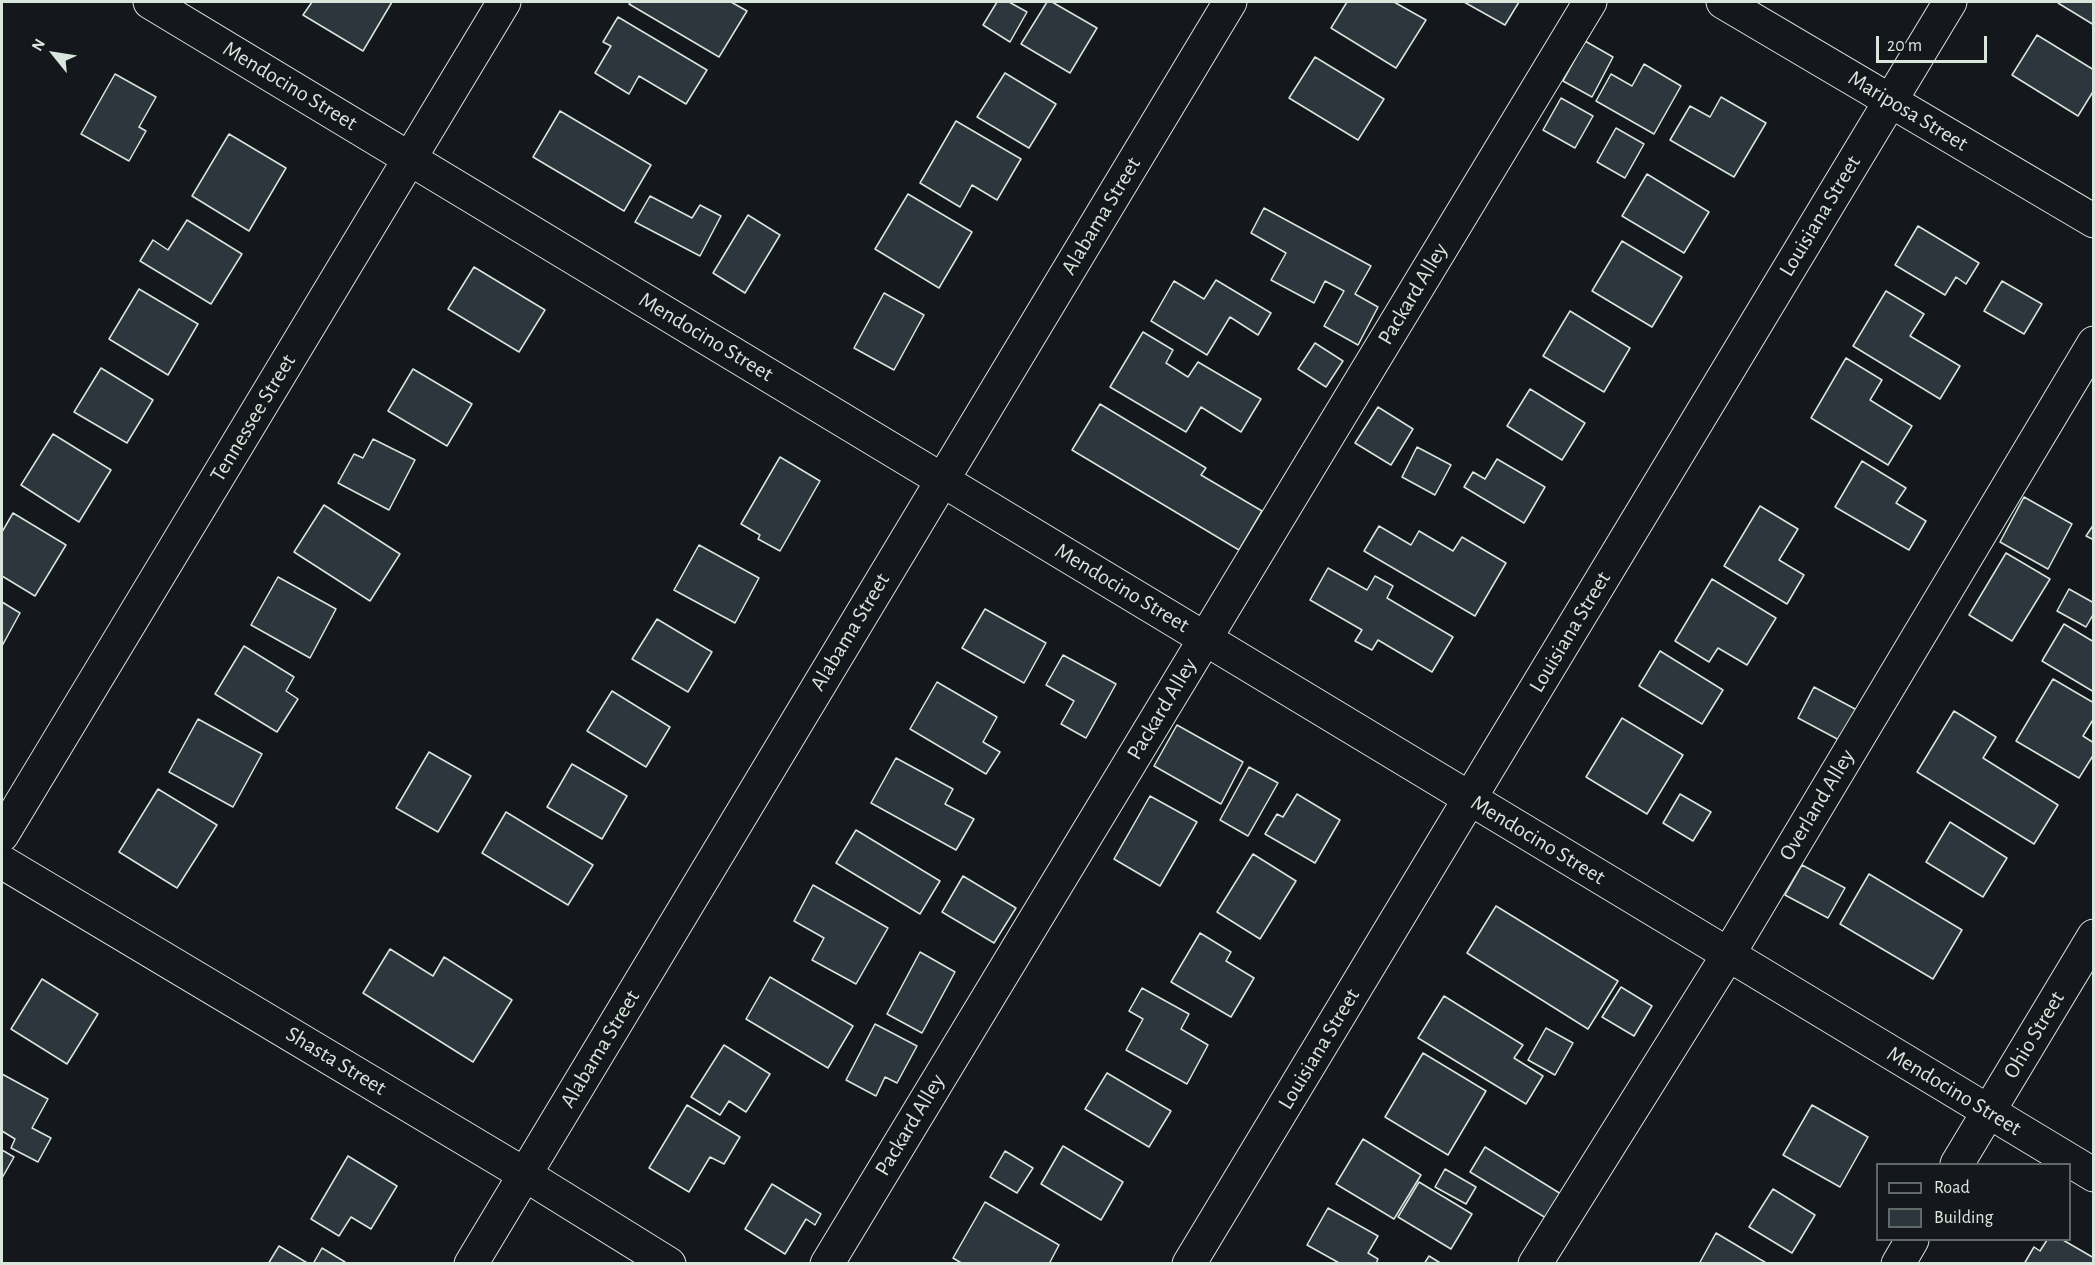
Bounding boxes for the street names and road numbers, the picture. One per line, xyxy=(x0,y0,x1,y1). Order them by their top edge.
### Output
street label: Mendocino Street xyxy=(218,36,362,136)
street label: Mariposa Street xyxy=(1843,65,1973,157)
street label: Louisiana Street xyxy=(1774,151,1866,281)
street label: Alabama Street xyxy=(1056,152,1146,280)
street label: Packard Alley xyxy=(1372,238,1454,350)
street label: Mendocino Street xyxy=(634,287,778,387)
street label: Tennessee Street xyxy=(205,349,301,487)
street label: Mendocino Street xyxy=(1050,538,1194,638)
street label: Louisiana Street xyxy=(1524,567,1616,697)
street label: Alabama Street xyxy=(805,568,895,696)
street label: Packard Alley xyxy=(1121,653,1203,765)
street label: Overland Alley xyxy=(1773,745,1861,865)
street label: Mendocino Street xyxy=(1466,790,1610,890)
street label: Louisiana Street xyxy=(1273,984,1365,1114)
street label: Alabama Street xyxy=(555,985,645,1113)
street label: Ohio Street xyxy=(1998,987,2070,1083)
street label: Shasta Street xyxy=(281,1021,391,1101)
street label: Mendocino Street xyxy=(1882,1041,2026,1141)
street label: Packard Alley xyxy=(869,1069,951,1181)

